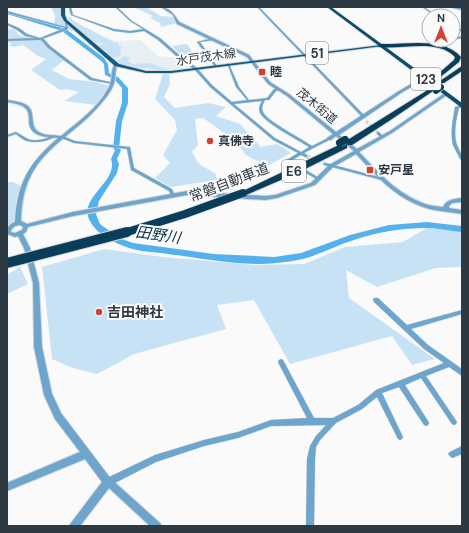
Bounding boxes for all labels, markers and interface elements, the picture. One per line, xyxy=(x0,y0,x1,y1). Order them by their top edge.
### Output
north arrow xyxy=(421,8,461,48)
text: N xyxy=(437,11,445,25)
road number: 51 xyxy=(306,42,328,64)
street label: 水戸茂木線 xyxy=(175,45,237,69)
place label: 睦 xyxy=(270,64,282,80)
marker: 睦 xyxy=(257,67,267,77)
road number: 123 xyxy=(411,68,441,90)
street label: 茂木街道 xyxy=(293,84,341,128)
place label: 真佛寺 xyxy=(218,133,254,149)
marker: 真佛寺 xyxy=(205,136,215,146)
street label: 常磐自動車道 xyxy=(187,159,271,205)
road number: E6 xyxy=(282,160,306,182)
place label: 安戸星 xyxy=(378,162,414,178)
marker: 安戸星 xyxy=(365,165,375,175)
water label: 田野川 xyxy=(134,222,184,248)
place label: 吉田神社 xyxy=(107,303,163,321)
marker: 吉田神社 xyxy=(94,307,104,317)

